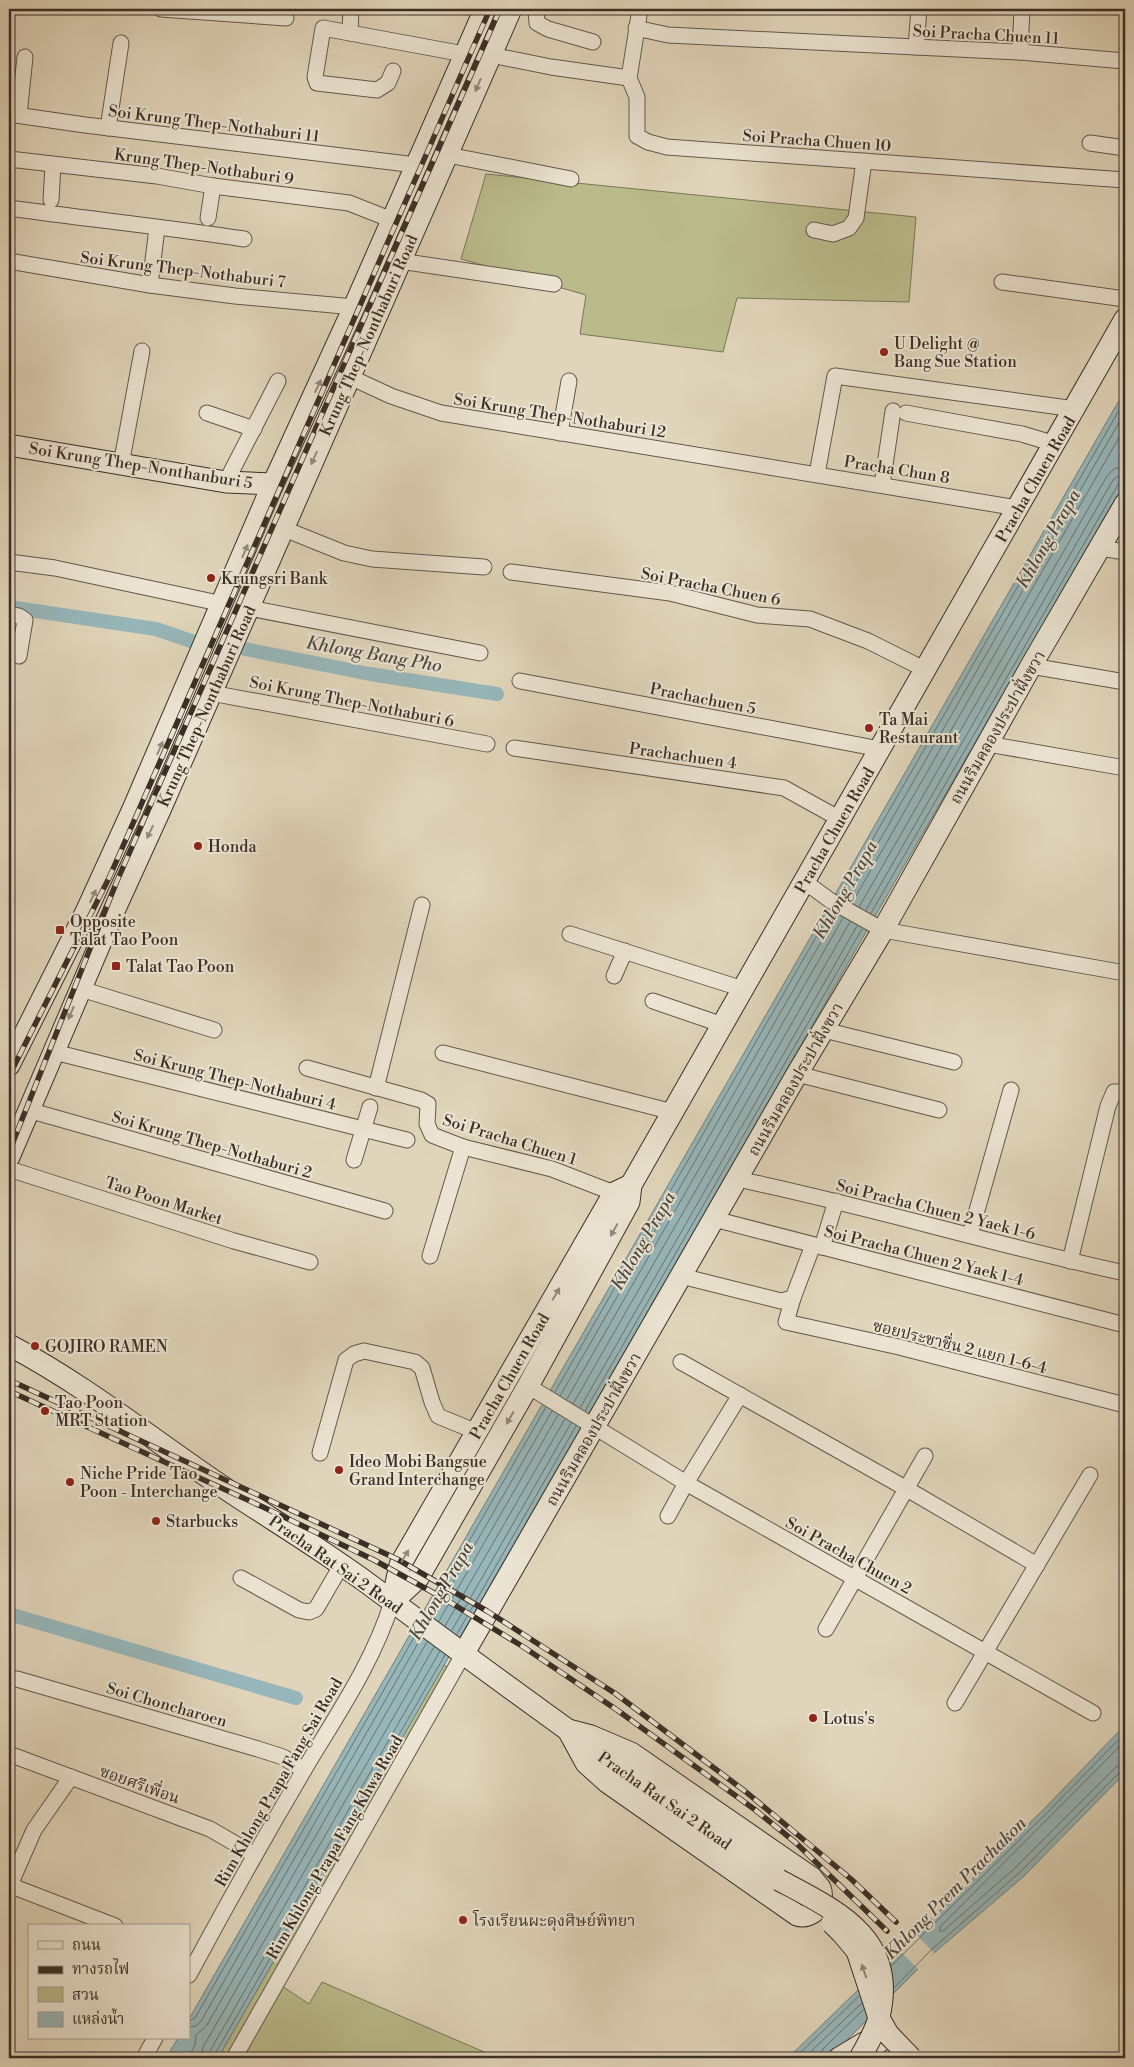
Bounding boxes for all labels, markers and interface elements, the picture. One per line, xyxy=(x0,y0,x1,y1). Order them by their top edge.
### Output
street label: Soi Pracha Chuen 11 xyxy=(912,21,1060,49)
one-way arrow xyxy=(473,78,481,92)
street label: Soi Krung Thep-Nothaburi 11 xyxy=(107,101,321,147)
street label: Soi Pracha Chuen 10 xyxy=(742,126,892,156)
street label: Krung Thep-Nothaburi 9 xyxy=(113,144,295,190)
street label: Krung Thep-Nonthaburi Road xyxy=(315,232,422,439)
street label: Soi Krung Thep-Nothaburi 7 xyxy=(79,247,286,292)
place label: U Delight @ Bang Sue Station xyxy=(893,334,1017,372)
marker: U Delight @ Bang Sue Station xyxy=(878,346,890,358)
one-way arrow xyxy=(314,379,322,393)
street label: Soi Krung Thep-Nothaburi 12 xyxy=(452,389,667,443)
street label: Pracha Chuen Road xyxy=(992,413,1080,546)
street label: Soi Krung Thep-Nonthanburi 5 xyxy=(28,438,254,494)
one-way arrow xyxy=(309,451,317,465)
street label: Pracha Chun 8 xyxy=(842,452,951,488)
water label: Khlong Prapa xyxy=(1011,485,1087,593)
one-way arrow xyxy=(241,543,249,558)
street label: Soi Pracha Chuen 6 xyxy=(639,564,783,610)
place label: Krungsri Bank xyxy=(221,569,329,589)
marker: Krungsri Bank xyxy=(205,572,217,584)
street label: Krung Thep-Nonthaburi Road xyxy=(153,603,260,810)
water label: Khlong Bang Pho xyxy=(304,631,444,678)
street label: ถนนริมคลองประปาฝั่งขวา xyxy=(944,646,1050,808)
street label: Soi Krung Thep-Nothaburi 6 xyxy=(248,672,456,732)
street label: Prachachuen 5 xyxy=(648,679,758,719)
place label: Ta Mai Restaurant xyxy=(879,710,959,748)
marker: Ta Mai Restaurant xyxy=(863,722,875,734)
street label: Prachachuen 4 xyxy=(628,739,738,774)
one-way arrow xyxy=(156,741,164,755)
street label: Pracha Chuen Road xyxy=(791,764,879,897)
one-way arrow xyxy=(146,825,154,839)
water label: Khlong Prapa xyxy=(808,836,884,944)
place label: Honda xyxy=(208,837,257,857)
marker: Honda xyxy=(192,840,204,852)
one-way arrow xyxy=(90,889,98,903)
place label: Opposite Talat Tao Poon xyxy=(70,912,179,950)
marker: Opposite Talat Tao Poon xyxy=(54,924,66,936)
place label: Talat Tao Poon xyxy=(126,957,235,977)
marker: Talat Tao Poon xyxy=(110,960,122,972)
street label: ถนนริมคลองประปาฝั่งขวา xyxy=(742,998,848,1160)
one-way arrow xyxy=(67,1005,74,1020)
street label: Soi Krung Thep-Nothaburi 4 xyxy=(132,1045,338,1115)
street label: Soi Krung Thep-Nothaburi 2 xyxy=(109,1107,314,1183)
street label: Soi Pracha Chuen 1 xyxy=(440,1110,579,1170)
street label: Tao Poon Market xyxy=(102,1173,225,1229)
street label: Soi Pracha Chuen 2 Yaek 1-6 xyxy=(834,1175,1038,1245)
water label: Khlong Prapa xyxy=(606,1187,682,1295)
street label: Soi Pracha Chuen 2 Yaek 1-4 xyxy=(822,1222,1026,1291)
one-way arrow xyxy=(609,1223,618,1236)
one-way arrow xyxy=(552,1286,560,1301)
street label: Pracha Chuen Road xyxy=(466,1310,554,1443)
street label: ซอยประชาชื่น 2 แยก 1-6-4 xyxy=(871,1314,1050,1378)
place label: GOJIRO RAMEN xyxy=(45,1337,168,1357)
marker: GOJIRO RAMEN xyxy=(29,1340,41,1352)
street label: ถนนริมคลองประปาฝั่งขวา xyxy=(540,1348,646,1510)
place label: Tao Poon MRT Station xyxy=(55,1393,148,1431)
marker: Tao Poon MRT Station xyxy=(39,1405,51,1417)
one-way arrow xyxy=(505,1411,514,1424)
place label: Ideo Mobi Bangsue Grand Interchange xyxy=(349,1452,487,1490)
place label: Niche Pride Tao Poon - Interchange xyxy=(80,1464,218,1502)
marker: Ideo Mobi Bangsue Grand Interchange xyxy=(333,1464,345,1476)
marker: Niche Pride Tao Poon - Interchange xyxy=(64,1476,76,1488)
street label: Pracha Rat Sai 2 Road xyxy=(265,1511,406,1619)
place label: Starbucks xyxy=(166,1512,238,1532)
street label: Soi Pracha Chuen 2 xyxy=(782,1513,915,1599)
marker: Starbucks xyxy=(150,1515,162,1527)
water label: Khlong Prapa xyxy=(404,1537,480,1645)
one-way arrow xyxy=(401,1549,410,1563)
street label: Rim Khlong Prapa Fang Sai Road xyxy=(211,1674,347,1891)
street label: Soi Choncharoen xyxy=(104,1678,230,1732)
place label: Lotus's xyxy=(823,1709,875,1729)
marker: Lotus's xyxy=(807,1712,819,1724)
street label: Rim Khlong Prapa Fang Khwa Road xyxy=(262,1732,407,1963)
street label: Pracha Rat Sai 2 Road xyxy=(594,1747,735,1855)
street label: ซอยศรีเพื่อน xyxy=(97,1759,183,1809)
water label: Khlong Prem Prachakon xyxy=(879,1811,1032,1965)
place label: โรงเรียนผะดุงศิษย์พิทยา xyxy=(472,1910,635,1932)
marker: โรงเรียนผะดุงศิษย์พิทยา xyxy=(457,1914,469,1926)
legend xyxy=(28,1924,190,2040)
text: ถนน xyxy=(72,1936,101,1955)
text: ทางรถไฟ xyxy=(72,1958,129,1979)
one-way arrow xyxy=(860,1964,867,1979)
text: สวน xyxy=(72,1986,99,2005)
text: แหล่งน้ำ xyxy=(72,2008,124,2029)

